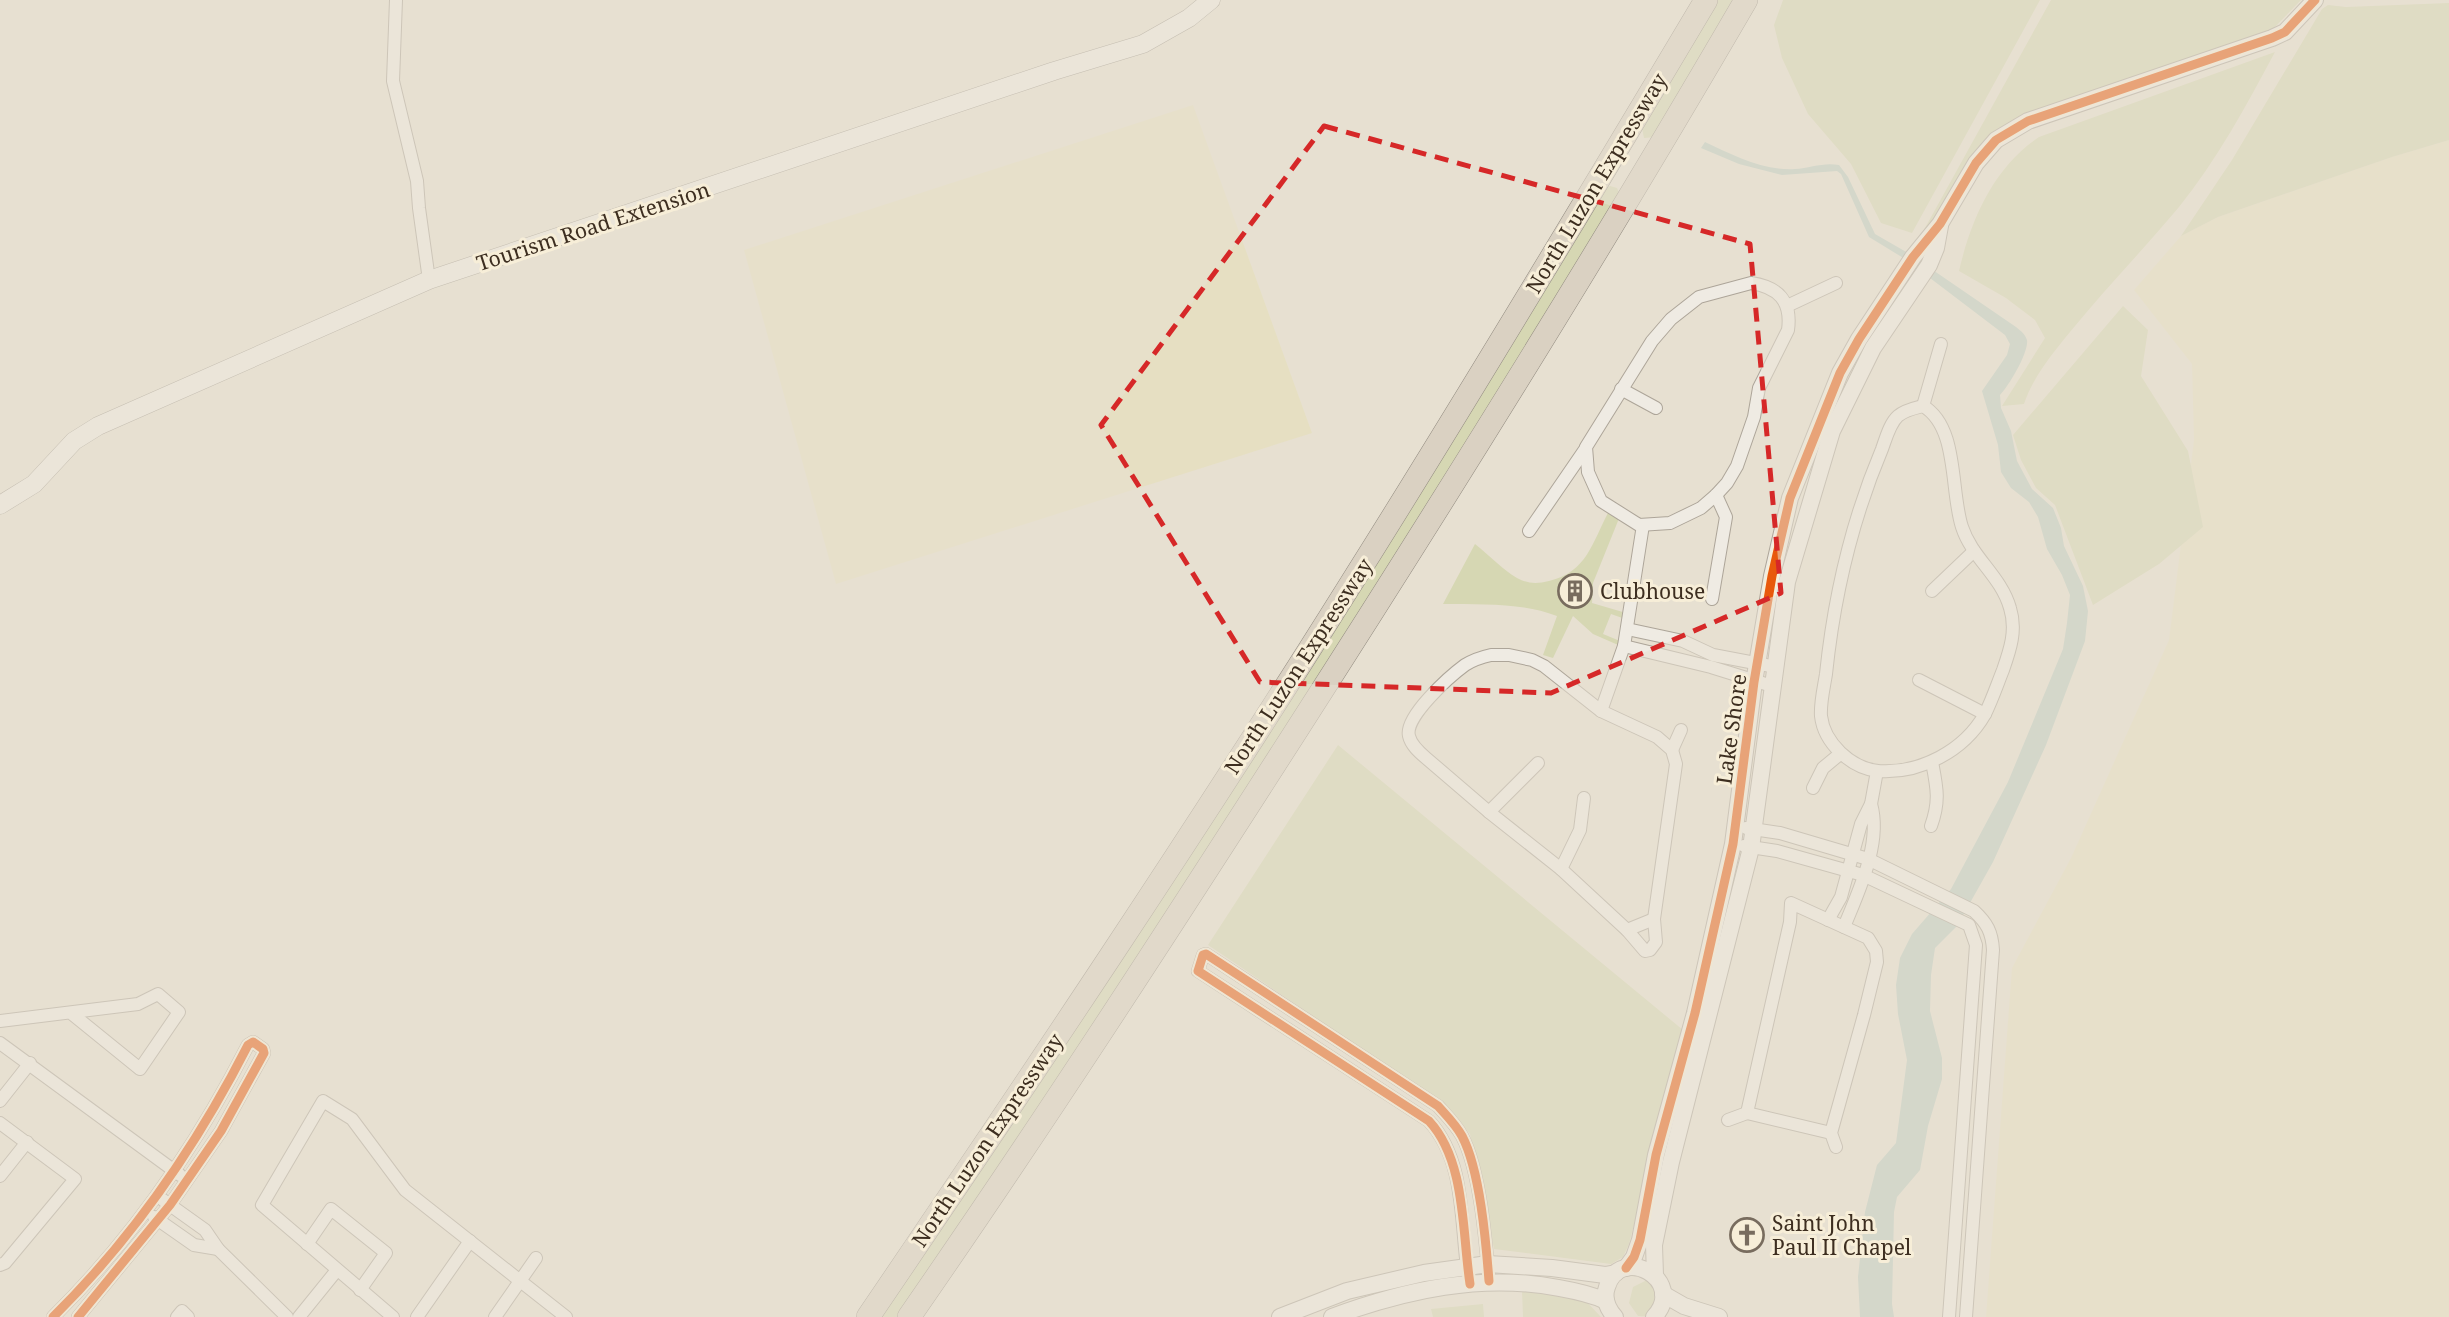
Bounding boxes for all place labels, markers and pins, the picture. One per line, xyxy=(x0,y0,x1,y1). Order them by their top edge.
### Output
building icon: Clubhouse xyxy=(1556,572,1594,610)
place label: Clubhouse xyxy=(1600,577,1705,605)
place label: Saint John Paul II Chapel xyxy=(1772,1209,1912,1261)
church icon: Saint John Paul II Chapel xyxy=(1728,1216,1766,1254)

